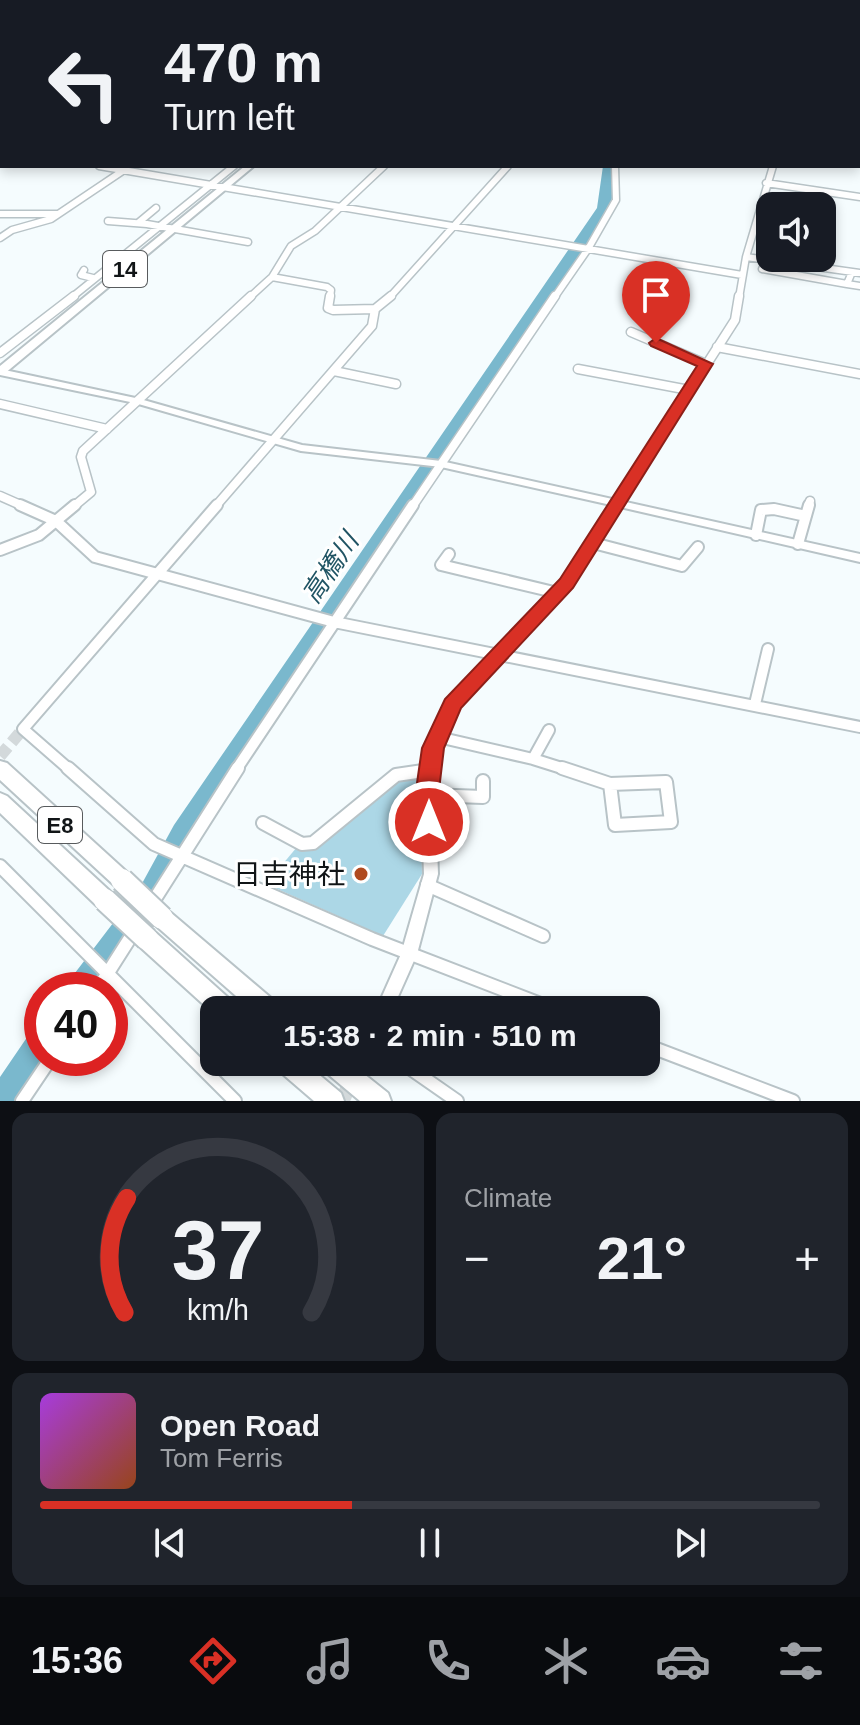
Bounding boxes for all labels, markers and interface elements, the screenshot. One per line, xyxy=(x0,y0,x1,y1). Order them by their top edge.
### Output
text: 470 m xyxy=(164,31,323,94)
icon: left xyxy=(32,32,136,136)
text: Turn left xyxy=(164,97,295,138)
map controls xyxy=(756,192,836,272)
button: sound xyxy=(756,192,836,272)
road number: 14 xyxy=(103,251,147,287)
pin xyxy=(622,261,690,343)
icon: arrive xyxy=(634,273,678,317)
water label: 高橋川 xyxy=(296,525,366,609)
position arrow xyxy=(387,780,471,864)
road number: E8 xyxy=(38,807,82,843)
place label: 日吉神社 xyxy=(233,859,345,890)
marker: 日吉神社 xyxy=(352,865,370,883)
speed limit sign: 40 xyxy=(24,972,128,1076)
text: 15:38 · 2 min · 510 m xyxy=(283,1019,577,1052)
text: Climate xyxy=(464,1183,552,1213)
text: 37 xyxy=(172,1204,264,1297)
text: 21° xyxy=(597,1225,687,1292)
text: − xyxy=(464,1234,490,1283)
text: + xyxy=(794,1234,820,1283)
text: km/h xyxy=(187,1294,249,1326)
text: Open Road xyxy=(160,1409,320,1442)
text: Tom Ferris xyxy=(160,1443,283,1473)
icon: previous xyxy=(148,1521,192,1565)
icon: pause xyxy=(408,1521,452,1565)
icon: next xyxy=(668,1521,712,1565)
icon: directions xyxy=(185,1633,241,1689)
icon: music xyxy=(302,1633,358,1689)
icon: phone xyxy=(420,1633,476,1689)
icon: climate xyxy=(538,1633,594,1689)
icon: car xyxy=(655,1633,711,1689)
icon: filters xyxy=(773,1633,829,1689)
text: 15:36 xyxy=(31,1640,123,1681)

